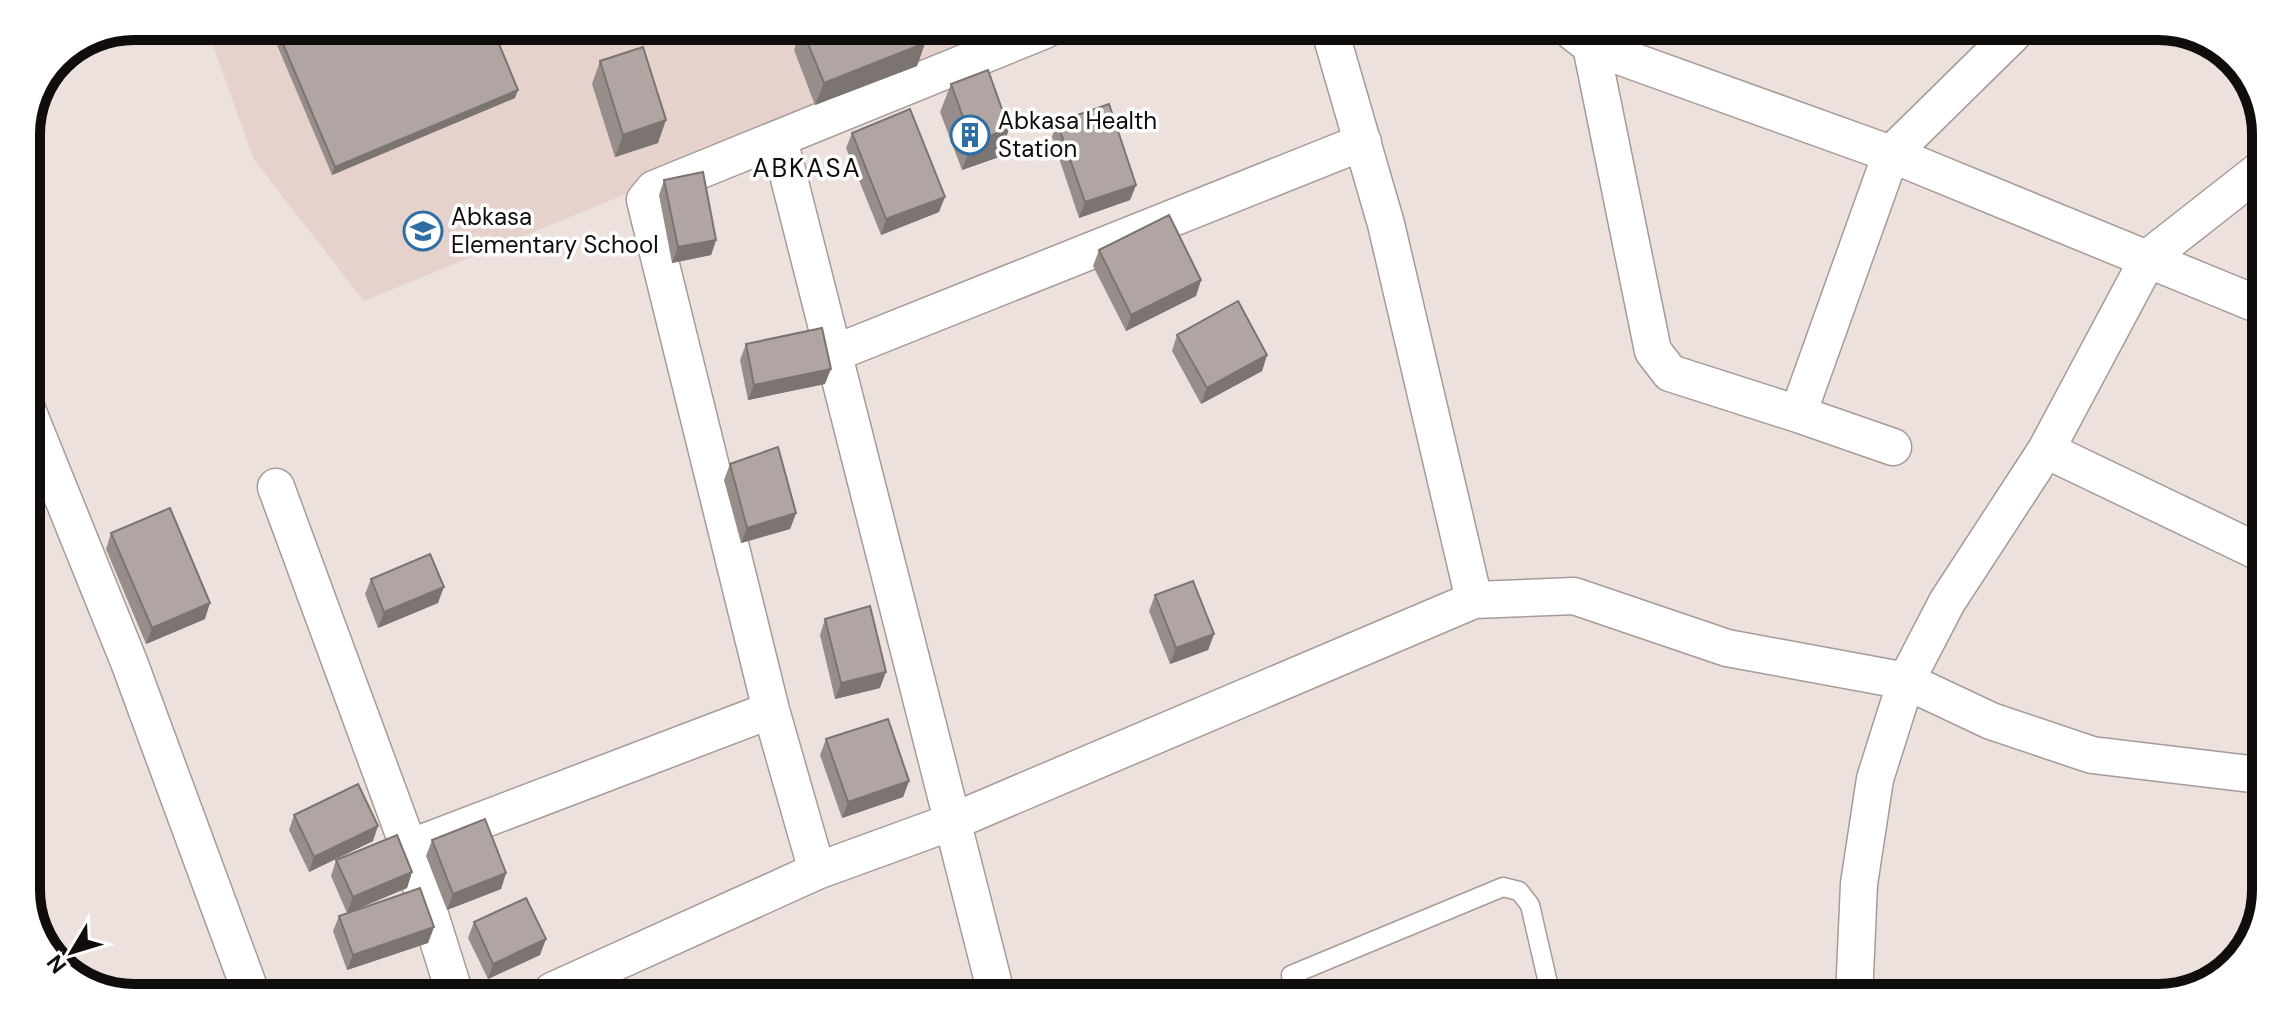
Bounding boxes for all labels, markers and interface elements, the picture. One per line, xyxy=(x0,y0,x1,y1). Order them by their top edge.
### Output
place label: Abkasa Health Station xyxy=(998,105,1157,164)
building icon: Abkasa Health Station xyxy=(949,114,991,156)
district label: ABKASA xyxy=(752,151,862,185)
place label: Abkasa Elementary School xyxy=(451,201,659,260)
school or university icon: Abkasa Elementary School xyxy=(402,210,444,252)
north arrow xyxy=(32,912,112,992)
text: N xyxy=(40,949,73,979)

